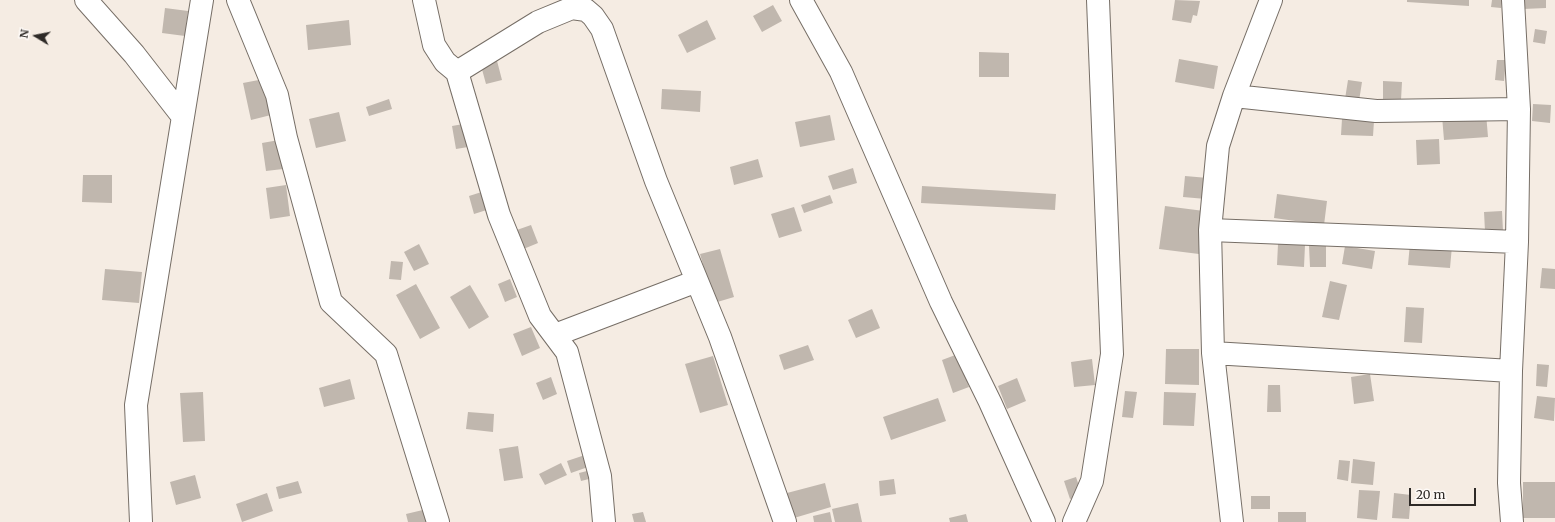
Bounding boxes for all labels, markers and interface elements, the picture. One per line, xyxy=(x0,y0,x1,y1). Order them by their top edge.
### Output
north arrow xyxy=(16,16,56,56)
text: N xyxy=(17,28,32,39)
scale bar xyxy=(1411,480,1478,506)
text: 20 m xyxy=(1416,487,1445,502)

